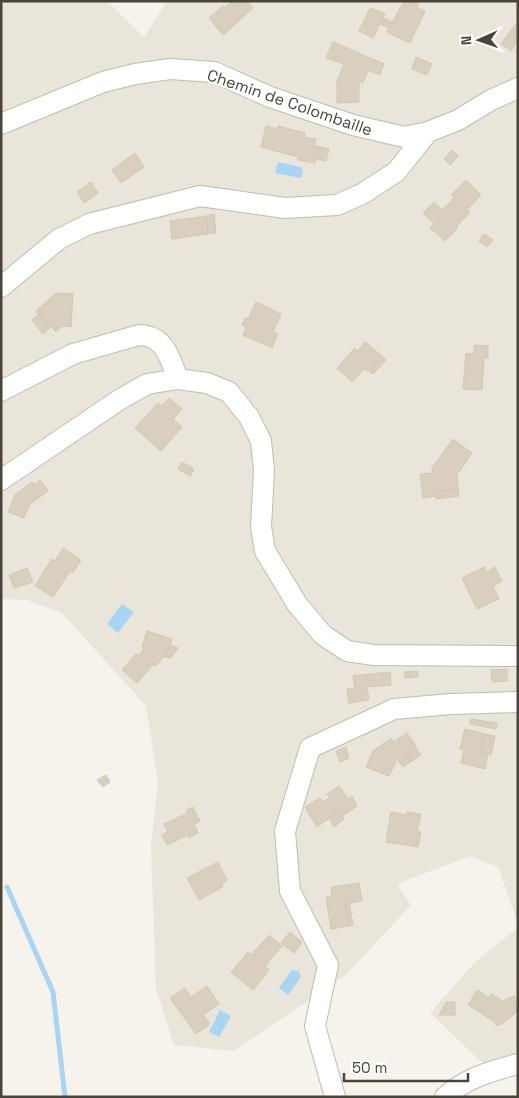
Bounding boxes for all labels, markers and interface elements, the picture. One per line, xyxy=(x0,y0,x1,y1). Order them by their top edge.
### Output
north arrow xyxy=(454,15,504,65)
text: N xyxy=(457,35,475,45)
street label: Chemin de Colombaille xyxy=(204,64,375,141)
scale bar xyxy=(344,1050,468,1082)
text: 50 m xyxy=(352,1058,387,1077)

